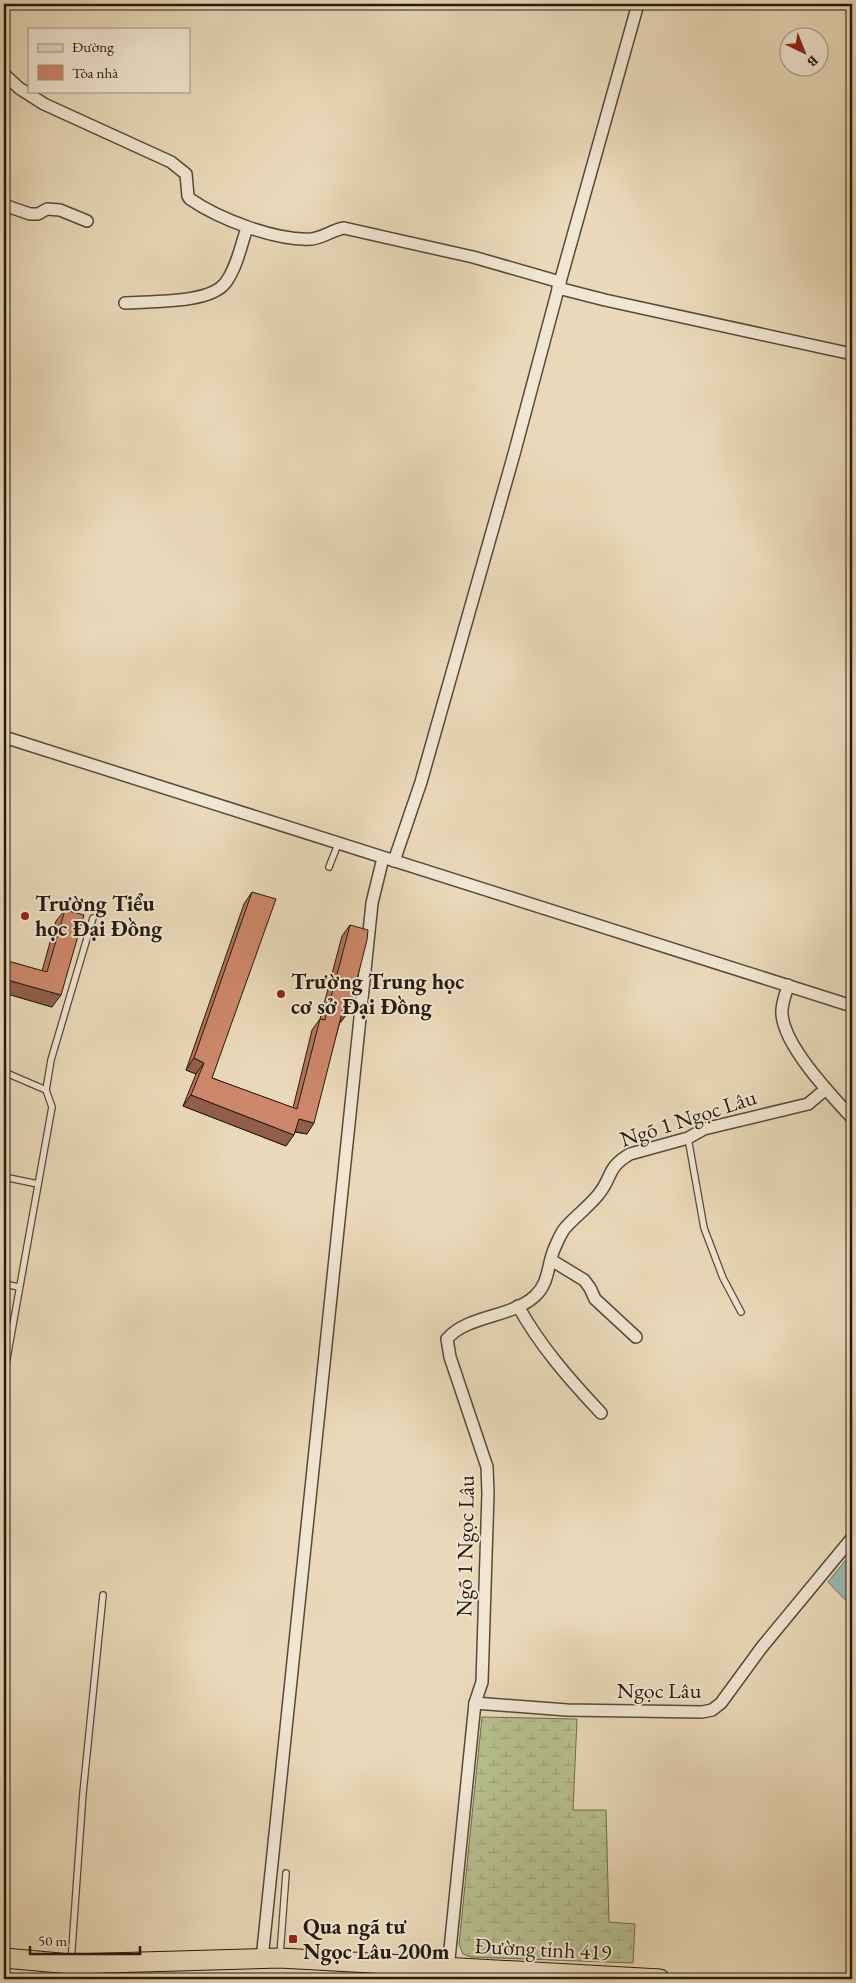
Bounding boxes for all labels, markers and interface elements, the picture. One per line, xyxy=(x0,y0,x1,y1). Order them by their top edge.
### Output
legend xyxy=(28,28,190,92)
north arrow xyxy=(778,28,828,78)
text: Đường xyxy=(72,37,114,56)
text: B xyxy=(803,52,822,71)
text: Tòa nhà xyxy=(72,63,118,82)
place label: Trường Tiểu học Đại Đồng xyxy=(35,889,163,943)
marker: Trường Tiểu học Đại Đồng xyxy=(19,910,31,922)
place label: Trường Trung học cơ sở Đại Đồng xyxy=(291,967,464,1021)
marker: Trường Trung học cơ sở Đại Đồng xyxy=(275,988,287,1000)
street label: Ngõ 1 Ngọc Lâu xyxy=(616,1082,760,1154)
street label: Ngõ 1 Ngọc Lâu xyxy=(449,1475,481,1617)
street label: Ngọc Lâu xyxy=(617,1676,702,1705)
place label: Qua ngã tư Ngọc Lâu 200m xyxy=(303,1912,450,1966)
scale bar xyxy=(30,1923,140,1955)
text: 50 m xyxy=(38,1931,67,1950)
street label: Đường tỉnh 419 xyxy=(474,1931,613,1967)
marker: Qua ngã tư Ngọc Lâu 200m xyxy=(287,1933,299,1945)

